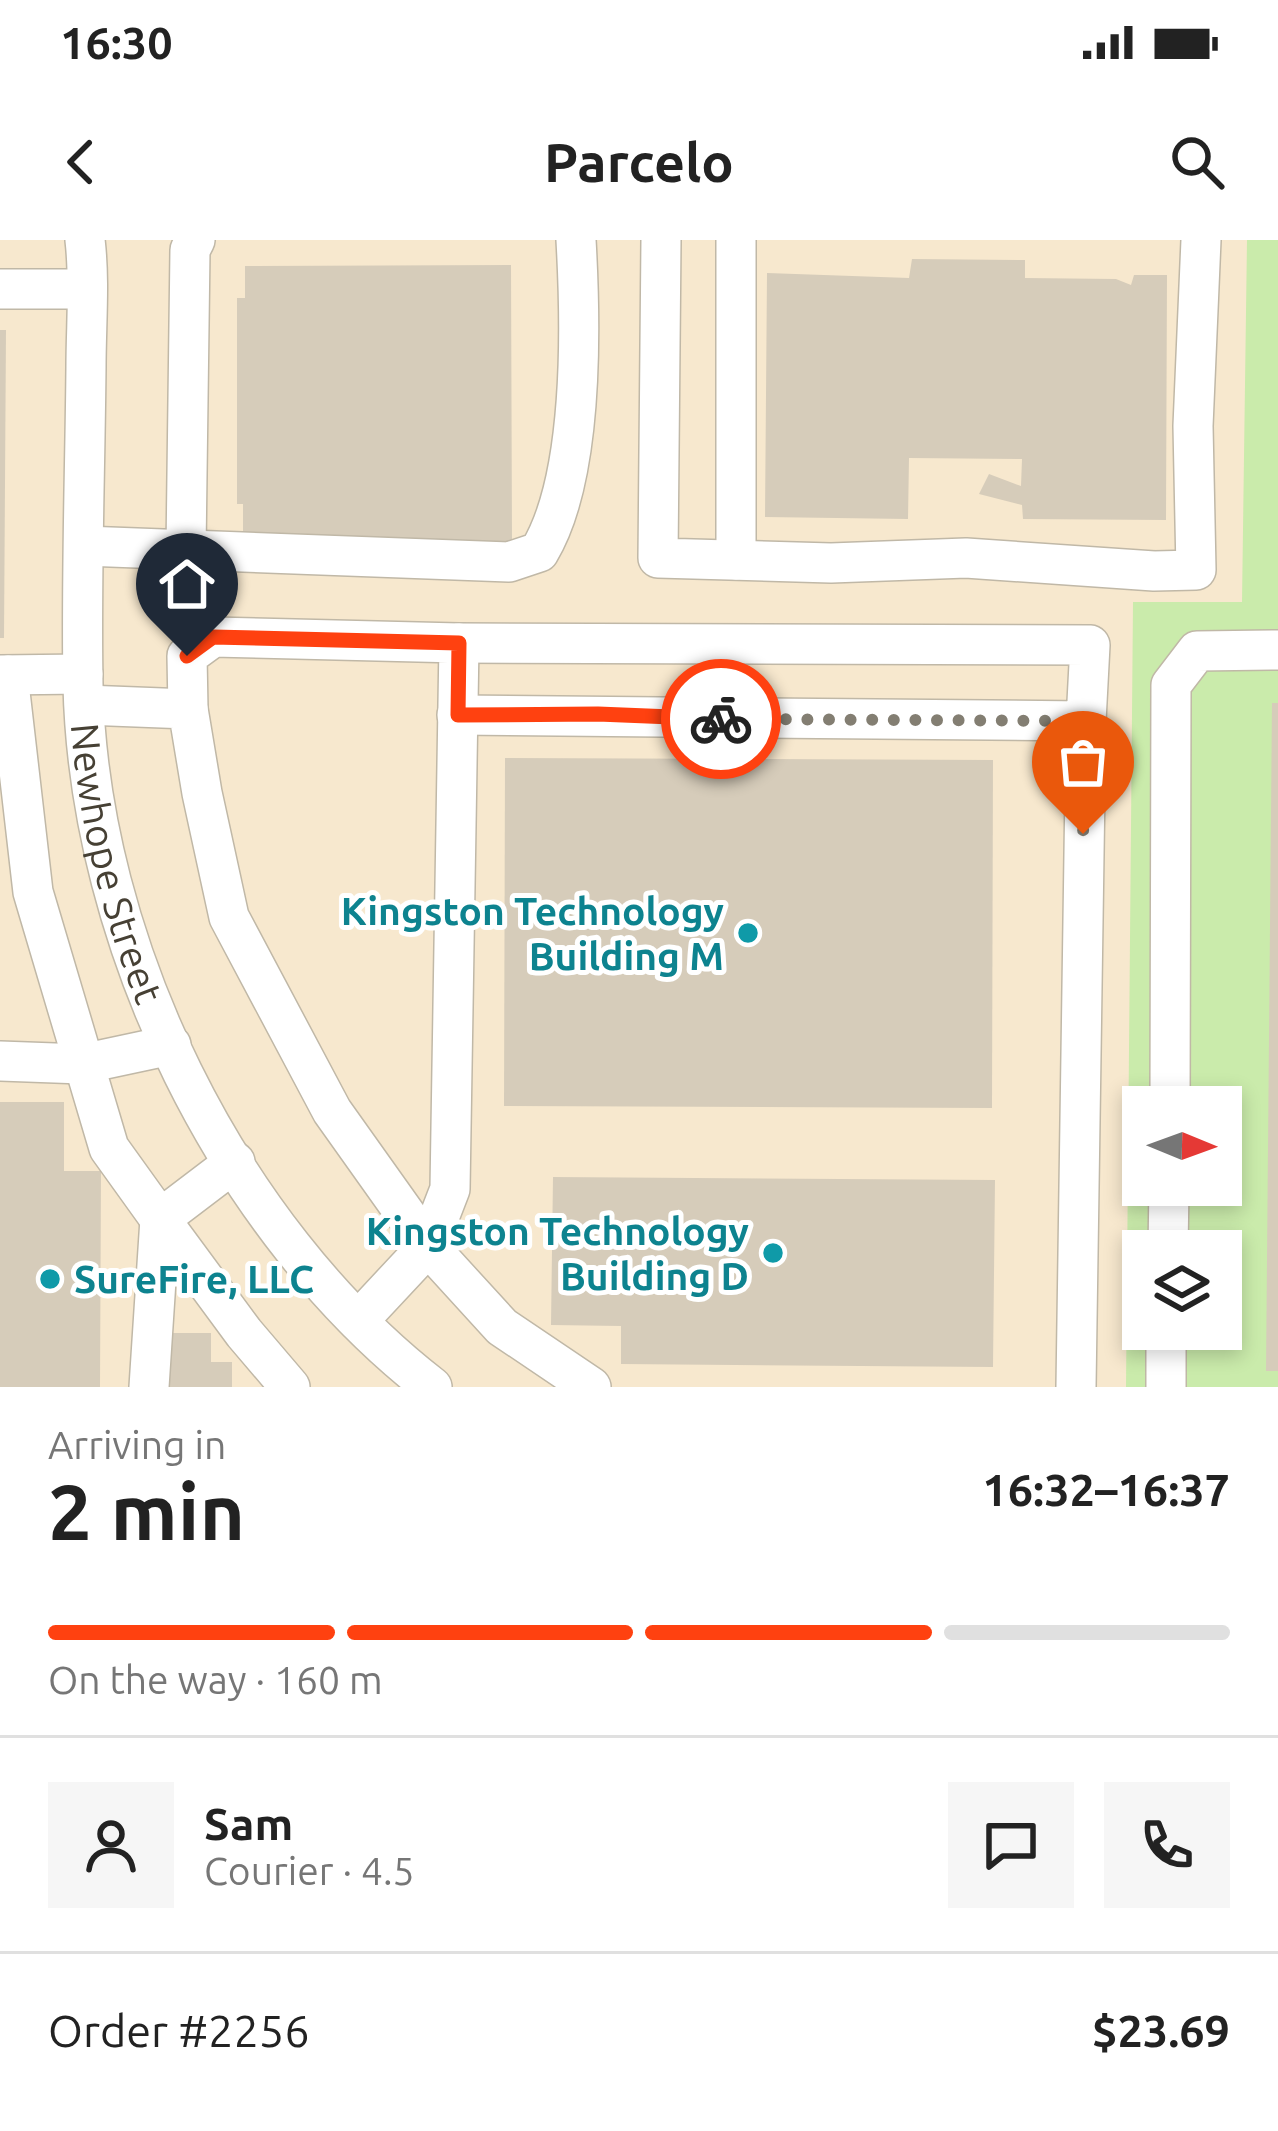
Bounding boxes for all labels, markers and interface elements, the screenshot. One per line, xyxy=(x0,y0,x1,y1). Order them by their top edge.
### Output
text: 16:30 xyxy=(60,17,173,68)
icon: back xyxy=(48,129,114,195)
icon: search xyxy=(1164,129,1230,195)
text: Parcelo xyxy=(544,132,734,192)
pin xyxy=(136,533,238,656)
icon: home xyxy=(154,551,220,617)
courier xyxy=(661,659,781,779)
icon: bike xyxy=(688,686,754,752)
pin xyxy=(1032,711,1134,834)
street label: Newhope Street xyxy=(64,721,171,1009)
icon: bag xyxy=(1050,729,1116,795)
place label: Kingston Technology Building M xyxy=(341,889,724,977)
marker: Kingston Technology Building M xyxy=(735,920,761,946)
north arrow xyxy=(1122,1086,1242,1206)
map controls xyxy=(1122,1086,1242,1350)
place label: Kingston Technology Building D xyxy=(366,1209,749,1297)
button: layers xyxy=(1122,1230,1242,1350)
marker: Kingston Technology Building D xyxy=(760,1240,786,1266)
place label: SureFire, LLC xyxy=(74,1257,314,1300)
marker: SureFire, LLC xyxy=(37,1266,63,1292)
text: Arriving in xyxy=(48,1423,226,1466)
text: 16:32–16:37 xyxy=(982,1464,1230,1515)
text: 2 min xyxy=(48,1467,245,1555)
text: On the way · 160 m xyxy=(48,1658,383,1701)
button: person xyxy=(48,1782,174,1908)
button: chat xyxy=(948,1782,1074,1908)
button: phone xyxy=(1104,1782,1230,1908)
text: Sam xyxy=(204,1798,293,1849)
text: Courier · 4.5 xyxy=(204,1849,415,1892)
text: Order #2256 xyxy=(48,2005,310,2056)
text: $23.69 xyxy=(1092,2005,1230,2056)

